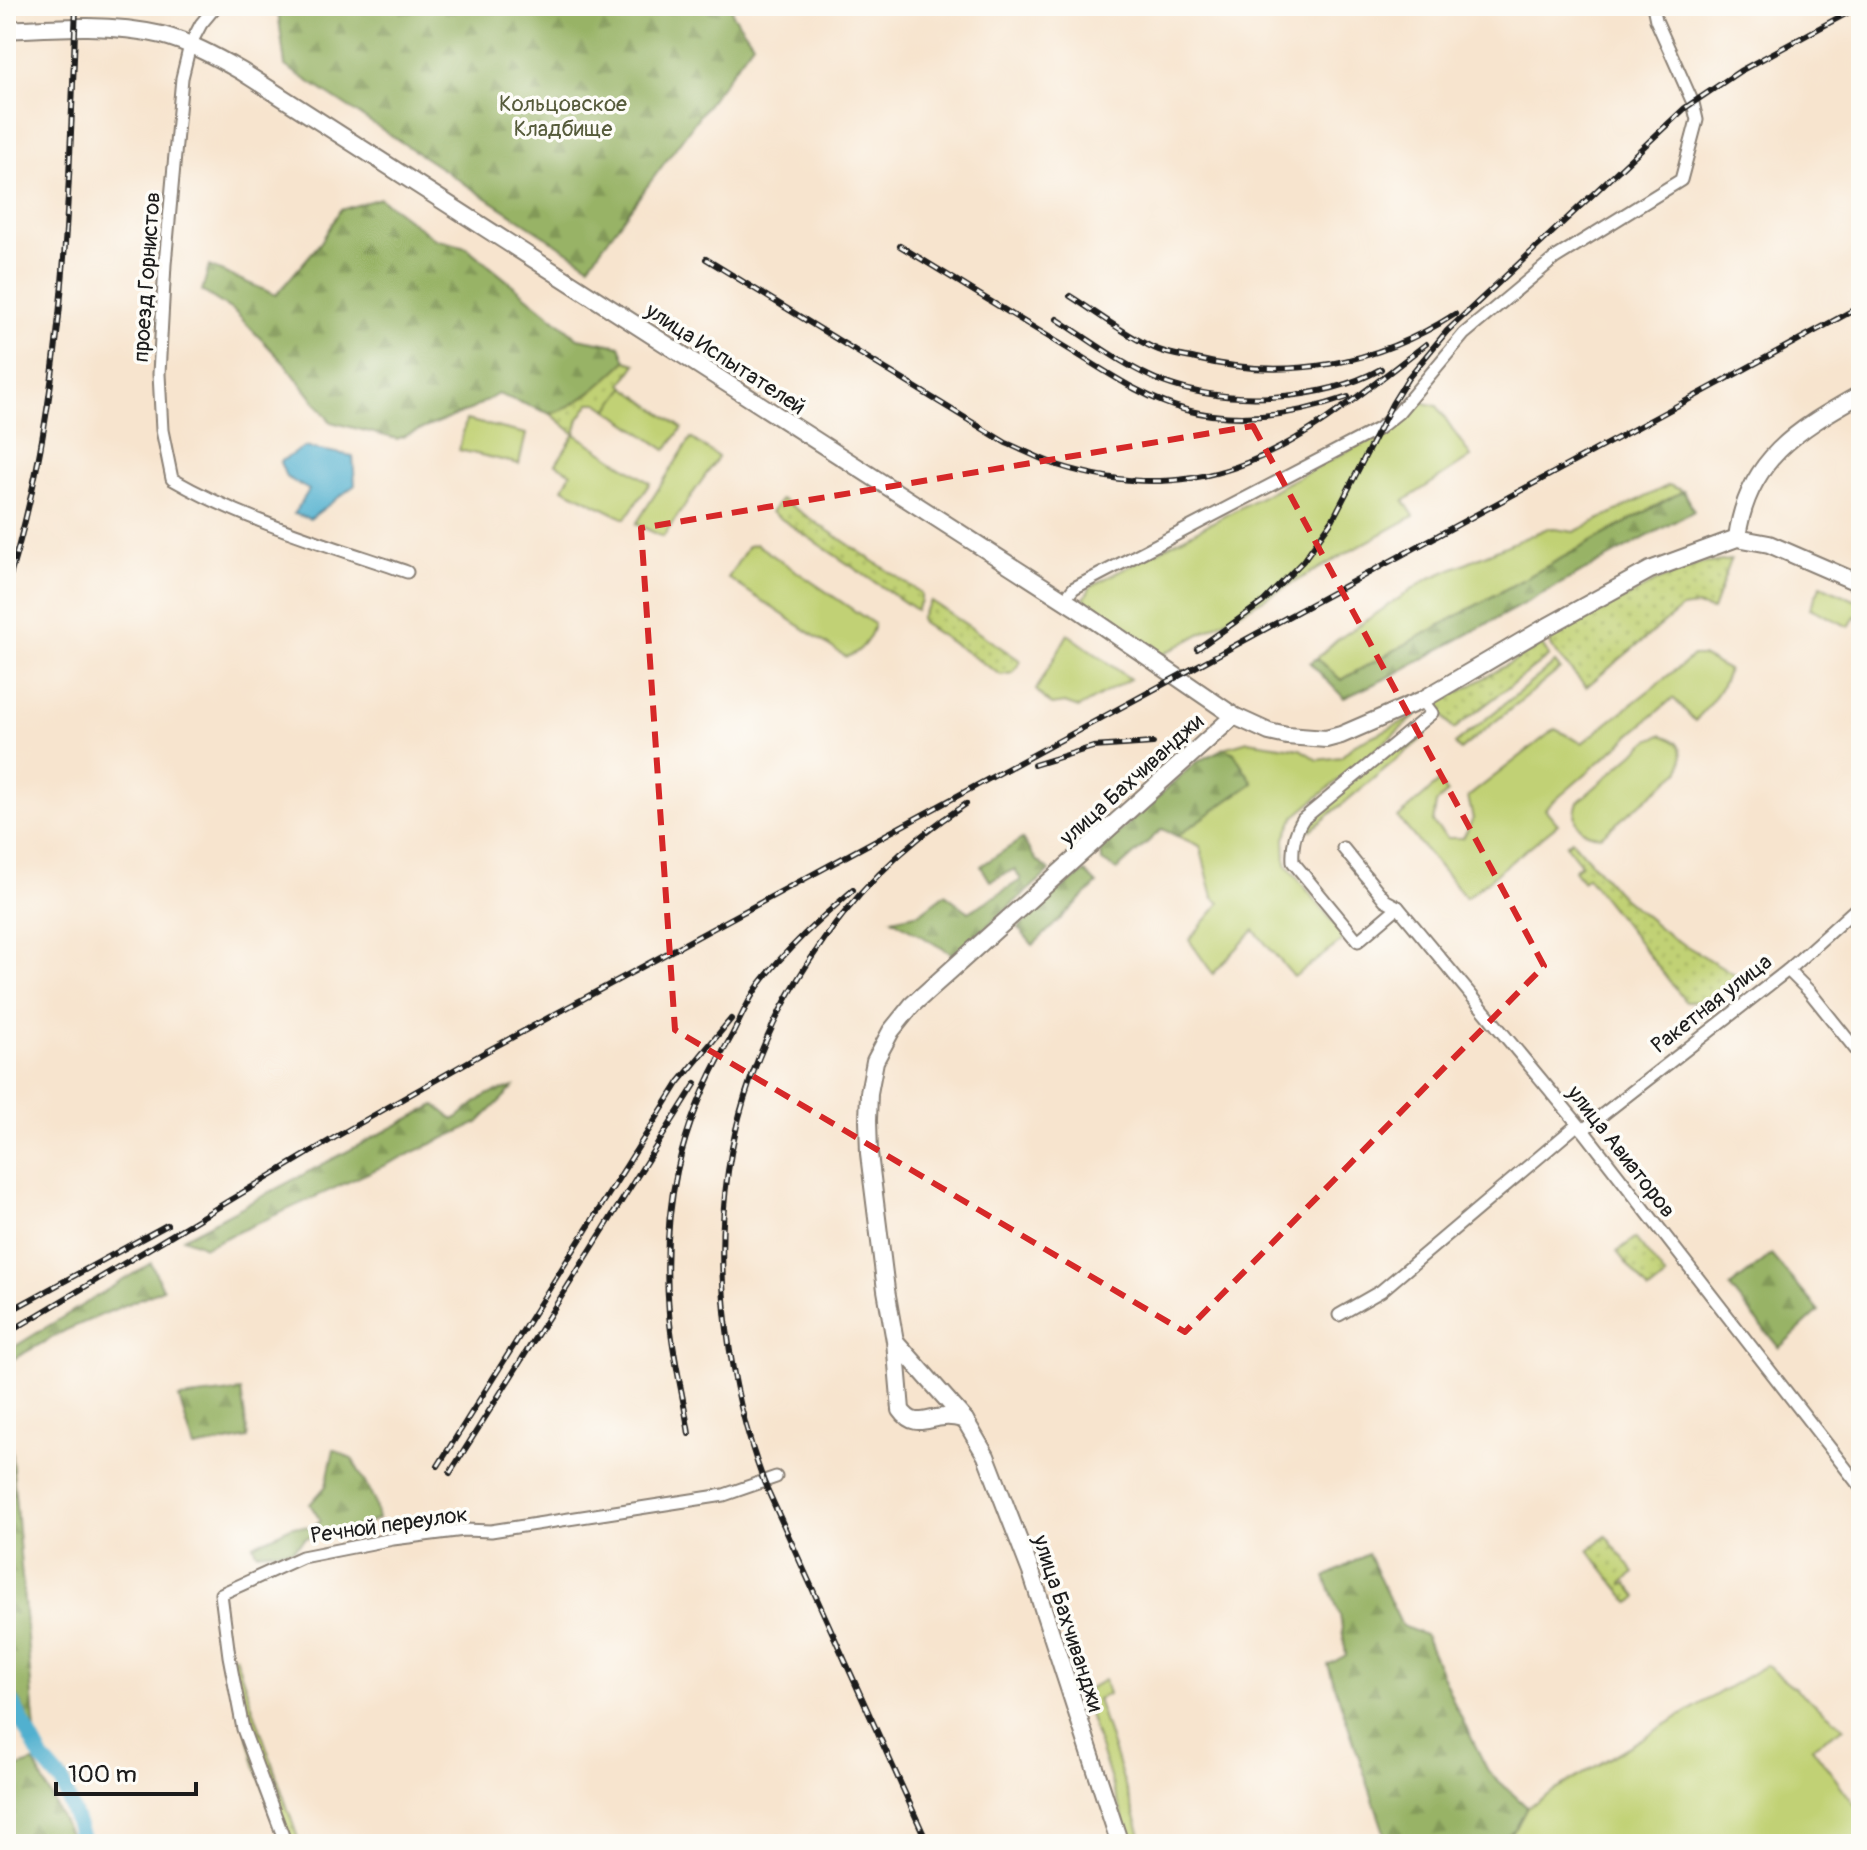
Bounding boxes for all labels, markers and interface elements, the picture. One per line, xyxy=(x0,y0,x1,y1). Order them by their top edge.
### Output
park label: Кольцовское Кладбище xyxy=(499,90,627,143)
street label: проезд Горнистов xyxy=(127,191,167,363)
street label: улица Испытателей xyxy=(639,296,811,421)
street label: улица Бахчиванджи xyxy=(1053,708,1210,852)
street label: Ракетная улица xyxy=(1646,948,1778,1060)
street label: улица Авиаторов xyxy=(1560,1079,1682,1223)
street label: Речной переулок xyxy=(309,1500,470,1550)
street label: улица Бахчиванджи xyxy=(1026,1531,1110,1715)
scale bar xyxy=(56,1746,196,1796)
text: 100 m xyxy=(68,1760,137,1789)

